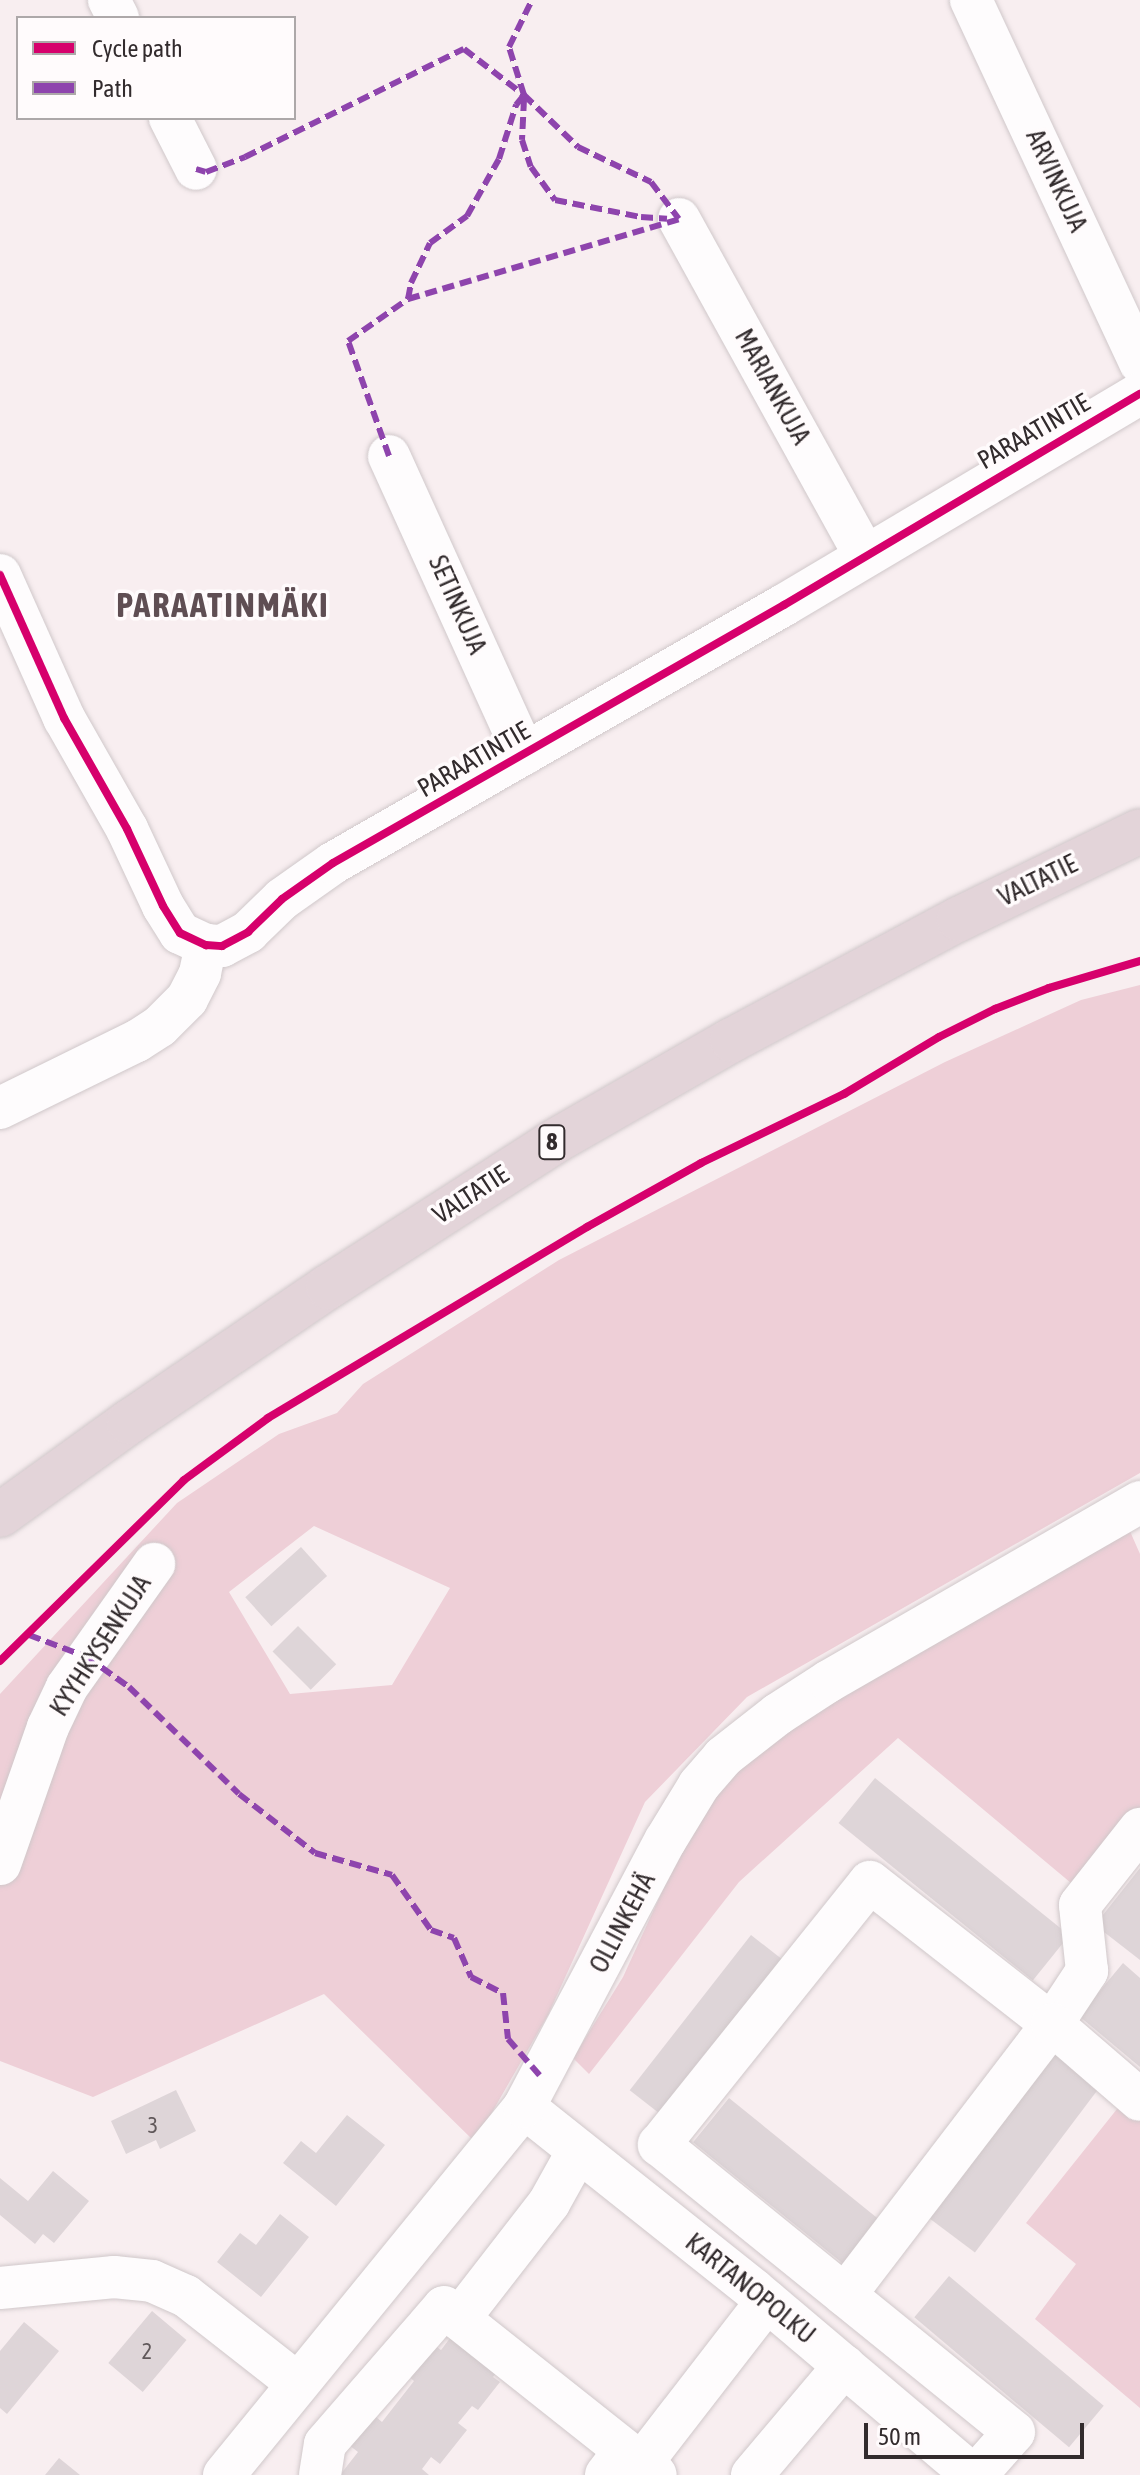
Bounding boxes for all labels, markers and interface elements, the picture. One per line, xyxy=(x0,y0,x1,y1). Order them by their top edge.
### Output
legend xyxy=(16,16,296,120)
text: Cycle path xyxy=(92,35,183,62)
text: Path xyxy=(92,75,133,102)
street label: ARVINKUJA xyxy=(1019,125,1093,237)
street label: MARIANKUJA xyxy=(728,324,816,450)
street label: PARAATINTIE xyxy=(972,387,1096,477)
street label: SETINKUJA xyxy=(421,551,493,659)
district label: PARAATINMÄKI xyxy=(116,585,330,625)
street label: PARAATINTIE xyxy=(412,715,536,805)
street label: VALTATIE xyxy=(993,849,1083,913)
road number: 8 xyxy=(538,1122,566,1162)
street label: VALTATIE xyxy=(427,1159,515,1231)
street label: KYYHKYSENKUJA xyxy=(44,1570,158,1722)
street label: OLLINKEHÄ xyxy=(584,1868,662,1978)
house number: 3 xyxy=(148,2113,158,2139)
street label: KARTANOPOLKU xyxy=(679,2227,821,2351)
house number: 2 xyxy=(142,2339,152,2365)
scale bar xyxy=(868,2407,1088,2457)
text: 50 m xyxy=(878,2423,921,2450)

